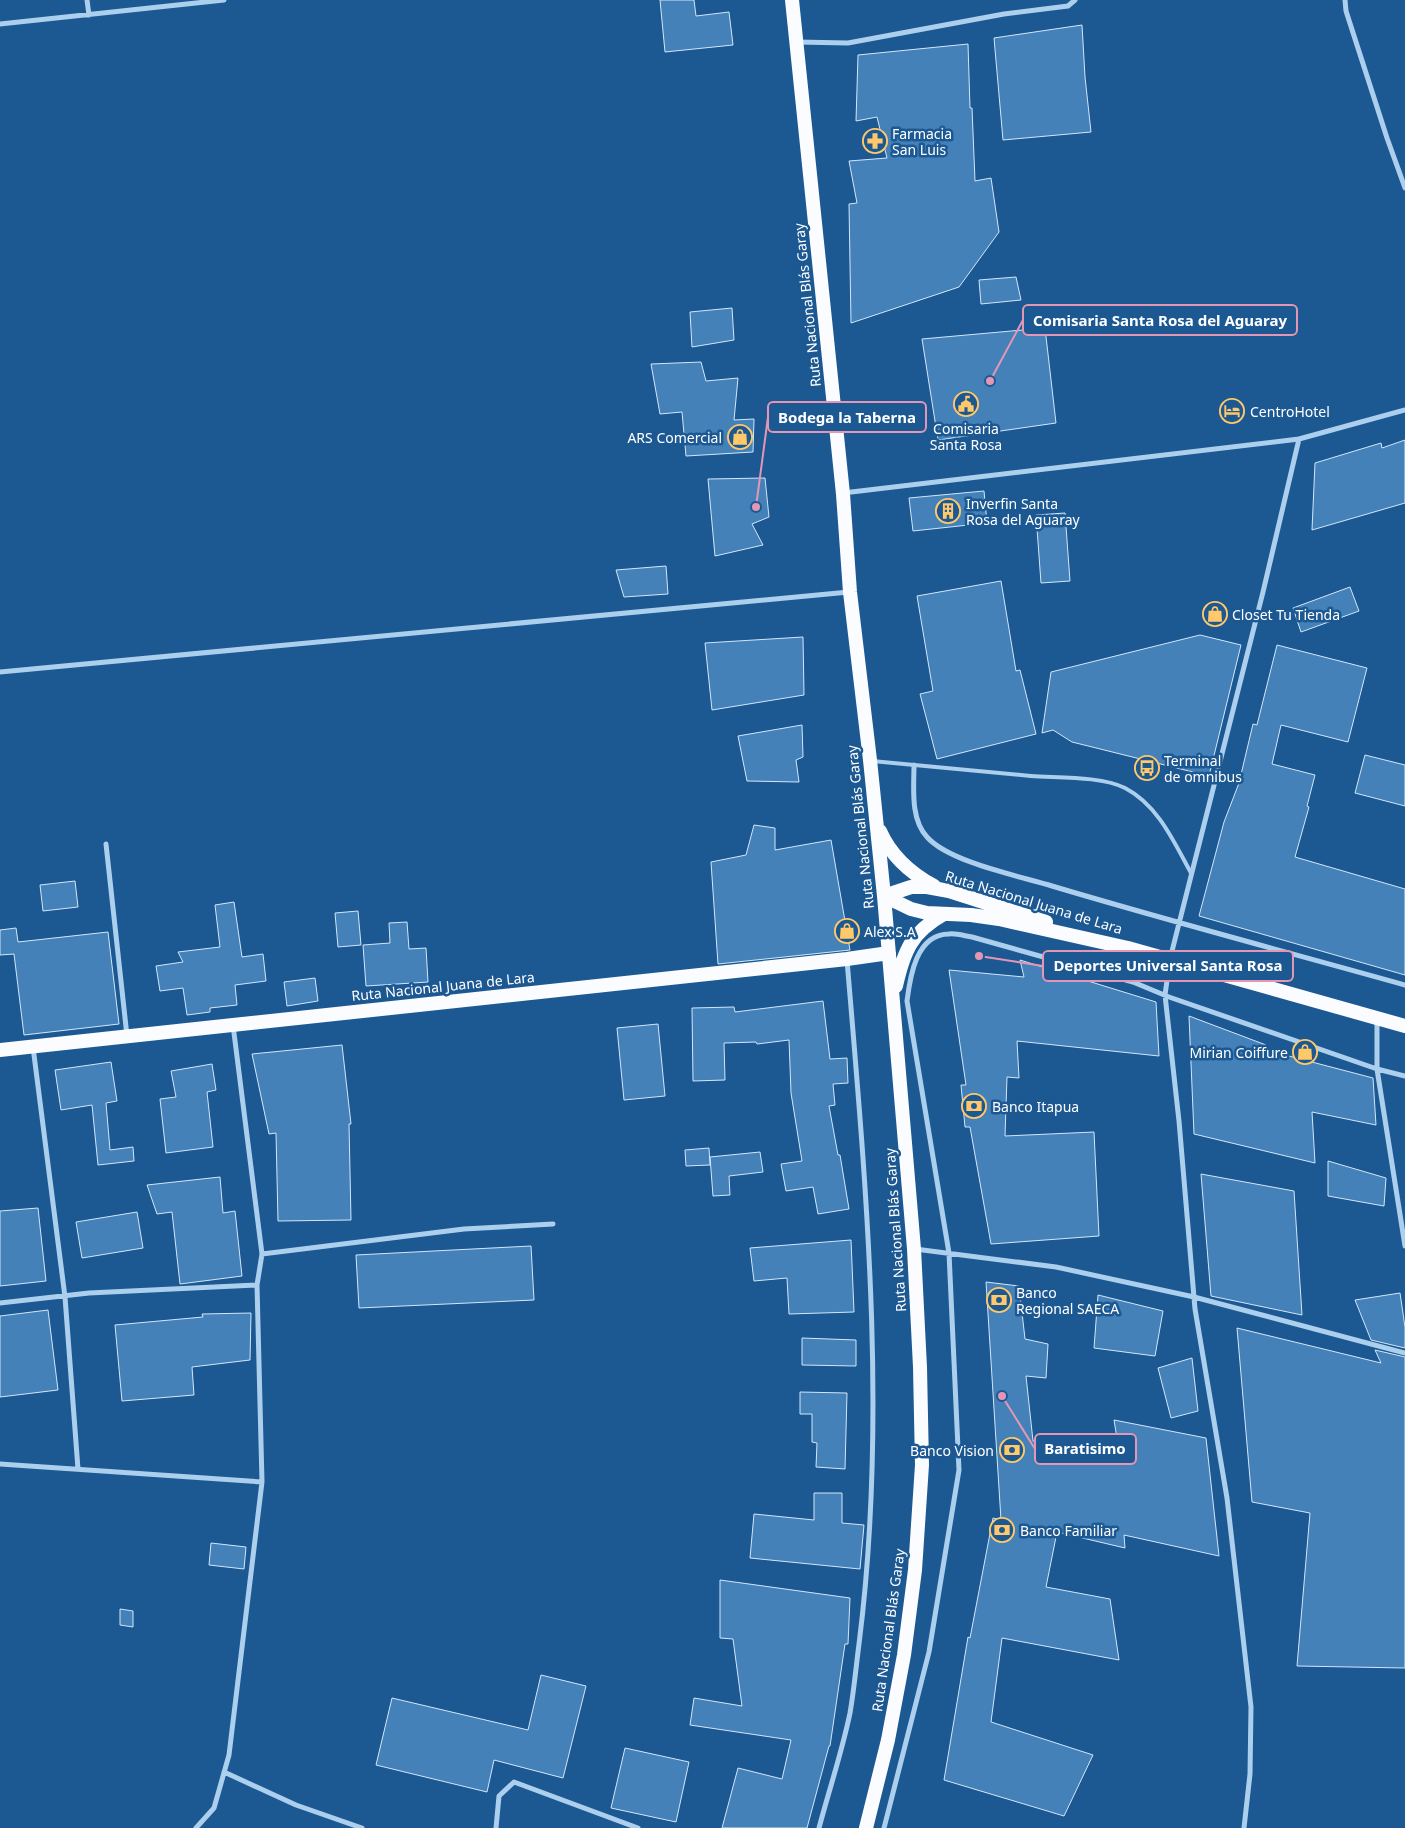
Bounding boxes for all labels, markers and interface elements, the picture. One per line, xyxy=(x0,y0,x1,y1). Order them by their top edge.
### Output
place label: Farmacia San Luis xyxy=(892,124,952,159)
pharmacy icon: Farmacia San Luis xyxy=(862,128,888,154)
street label: Ruta Nacional Blás Garay xyxy=(789,221,825,388)
callout: Comisaria Santa Rosa del Aguaray xyxy=(1023,305,1297,335)
text: Comisaria Santa Rosa del Aguaray xyxy=(1033,310,1287,330)
public building icon: Comisaria Santa Rosa xyxy=(953,391,979,417)
hotel icon: CentroHotel xyxy=(1219,398,1245,424)
callout: Bodega la Taberna xyxy=(768,402,926,432)
place label: CentroHotel xyxy=(1250,402,1330,421)
text: Bodega la Taberna xyxy=(778,407,916,427)
place label: Comisaria Santa Rosa xyxy=(930,419,1002,454)
shop icon: ARS Comercial xyxy=(727,424,753,450)
place label: ARS Comercial xyxy=(627,428,722,447)
place label: Inverfin Santa Rosa del Aguaray xyxy=(966,494,1081,529)
building icon: Inverfin Santa Rosa del Aguaray xyxy=(935,498,961,524)
shop icon: Closet Tu Tienda xyxy=(1202,601,1228,627)
place label: Closet Tu Tienda xyxy=(1232,605,1340,624)
street label: Ruta Nacional Blás Garay xyxy=(842,743,878,910)
place label: Terminal de omnibus xyxy=(1164,751,1242,786)
bus stop icon: Terminal de omnibus xyxy=(1134,755,1160,781)
street label: Ruta Nacional Juana de Lara xyxy=(943,866,1125,938)
shop icon: Alex S.A xyxy=(834,918,860,944)
place label: Alex S.A xyxy=(864,922,916,941)
callout: Deportes Universal Santa Rosa xyxy=(1043,951,1293,981)
text: Deportes Universal Santa Rosa xyxy=(1053,955,1283,975)
street label: Ruta Nacional Juana de Lara xyxy=(350,967,536,1005)
shop icon: Mirian Coiffure xyxy=(1292,1039,1318,1065)
place label: Mirian Coiffure xyxy=(1190,1043,1288,1062)
bank icon: Banco Itapua xyxy=(961,1093,987,1119)
place label: Banco Itapua xyxy=(992,1097,1079,1116)
street label: Ruta Nacional Blás Garay xyxy=(880,1146,910,1313)
place label: Banco Regional SAECA xyxy=(1016,1283,1119,1318)
bank icon: Banco Regional SAECA xyxy=(986,1287,1012,1313)
callout: Baratisimo xyxy=(1035,1434,1136,1464)
bank icon: Banco Vision xyxy=(999,1437,1025,1463)
text: Baratisimo xyxy=(1044,1438,1126,1458)
place label: Banco Vision xyxy=(910,1441,994,1460)
bank icon: Banco Familiar xyxy=(989,1517,1015,1543)
place label: Banco Familiar xyxy=(1020,1521,1117,1540)
street label: Ruta Nacional Blás Garay xyxy=(867,1546,909,1713)

